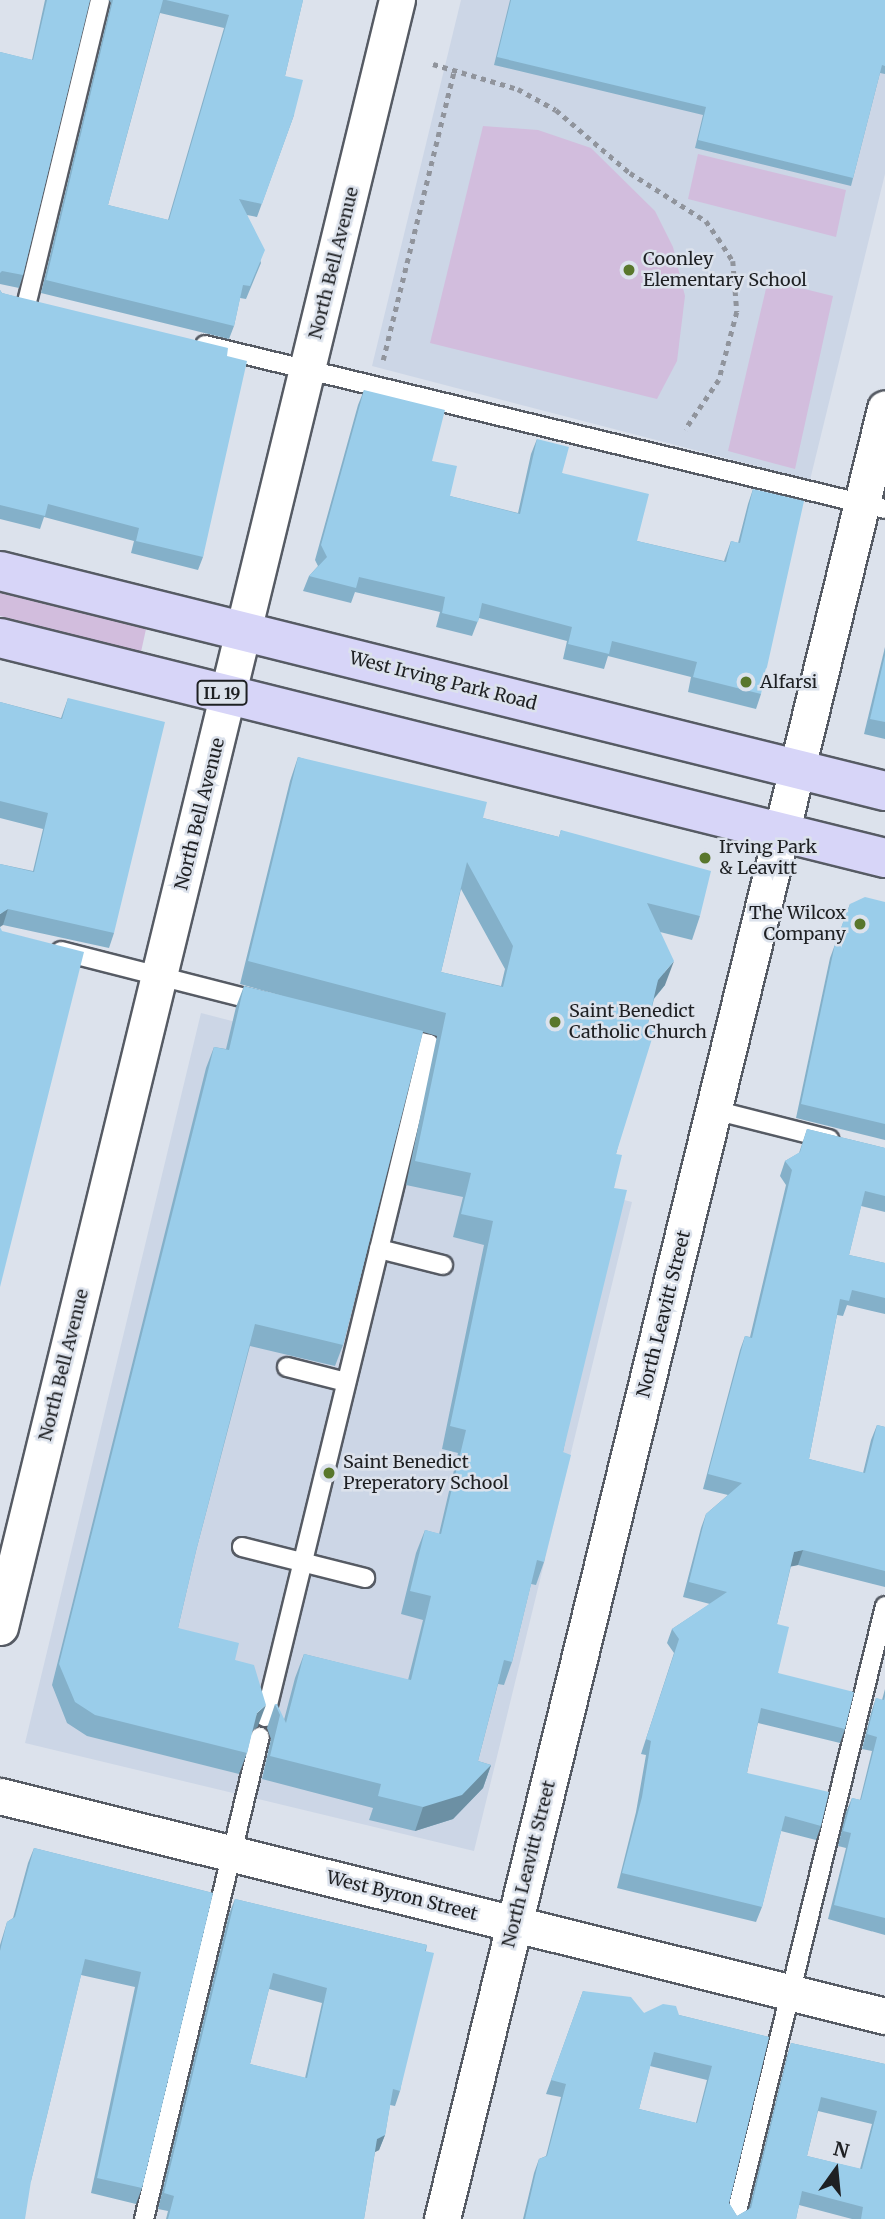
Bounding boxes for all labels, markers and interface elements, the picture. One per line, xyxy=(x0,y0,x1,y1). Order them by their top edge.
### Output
street label: North Bell Avenue xyxy=(305,185,363,341)
place label: Coonley Elementary School xyxy=(643,249,807,292)
marker: Coonley Elementary School xyxy=(621,262,637,278)
street label: West Irving Park Road xyxy=(347,647,539,715)
place label: Alfarsi xyxy=(760,671,817,693)
marker: Alfarsi xyxy=(738,674,754,690)
road number: IL 19 xyxy=(196,680,248,706)
street label: North Bell Avenue xyxy=(171,736,229,892)
place label: Irving Park & Leavitt xyxy=(719,837,817,880)
marker: Irving Park & Leavitt xyxy=(697,850,713,866)
place label: The Wilcox Company xyxy=(749,903,846,946)
marker: The Wilcox Company xyxy=(852,916,868,932)
place label: Saint Benedict Catholic Church xyxy=(569,1001,707,1044)
marker: Saint Benedict Catholic Church xyxy=(547,1014,563,1030)
street label: North Leavitt Street xyxy=(633,1228,695,1400)
street label: North Bell Avenue xyxy=(35,1287,93,1443)
place label: Saint Benedict Preperatory School xyxy=(343,1452,509,1494)
marker: Saint Benedict Preperatory School xyxy=(321,1465,337,1481)
street label: North Leavitt Street xyxy=(498,1778,560,1950)
street label: West Byron Street xyxy=(324,1867,480,1925)
north arrow xyxy=(801,2135,871,2205)
text: N xyxy=(831,2136,852,2163)

